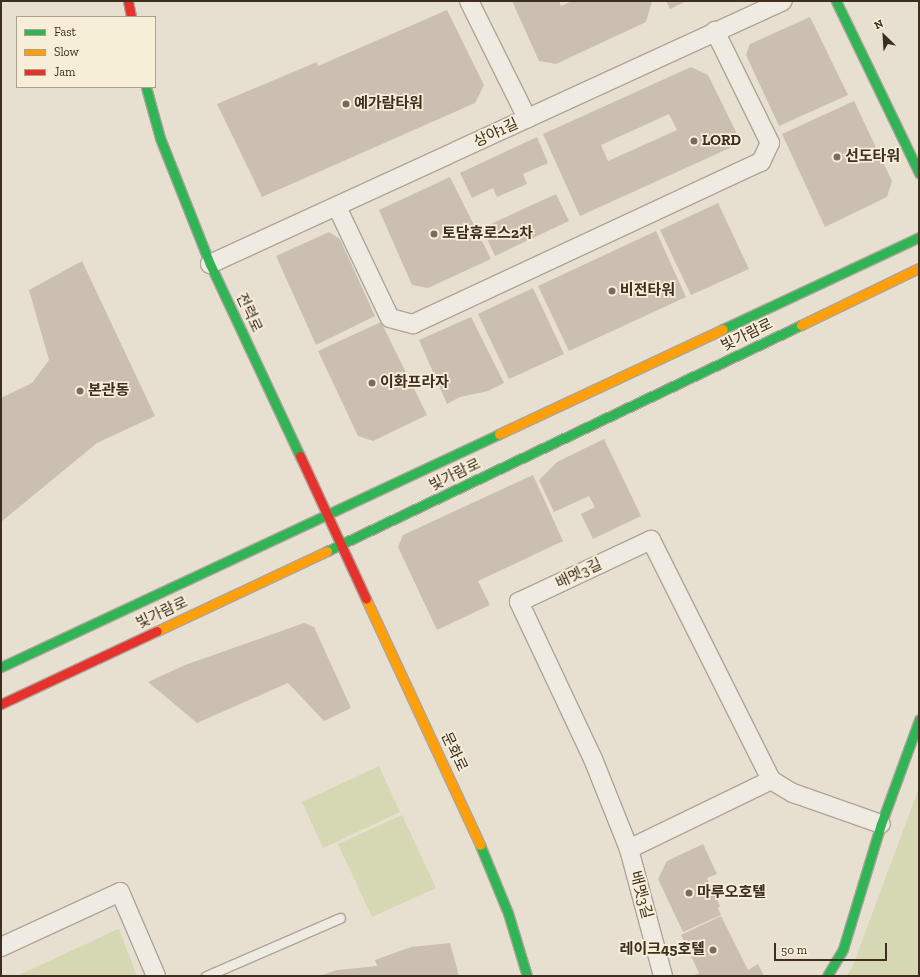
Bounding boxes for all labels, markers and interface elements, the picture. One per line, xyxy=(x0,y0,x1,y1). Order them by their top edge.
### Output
legend xyxy=(16,16,156,88)
north arrow xyxy=(864,16,904,56)
text: N xyxy=(872,17,885,32)
text: Fast xyxy=(54,25,76,39)
text: Slow xyxy=(54,45,79,59)
text: Jam xyxy=(54,65,75,79)
place label: 예가람타워 xyxy=(354,95,423,113)
marker: 예가람타워 xyxy=(341,99,351,109)
street label: 상야1길 xyxy=(471,115,521,151)
place label: LORD xyxy=(702,132,741,150)
marker: LORD xyxy=(689,136,699,146)
place label: 선도타워 xyxy=(845,148,900,166)
marker: 선도타워 xyxy=(832,152,842,162)
place label: 토담휴로스2차 xyxy=(442,225,533,243)
marker: 토담휴로스2차 xyxy=(429,229,439,239)
place label: 비전타워 xyxy=(620,282,675,300)
marker: 비전타워 xyxy=(607,286,617,296)
street label: 전력로 xyxy=(232,290,266,336)
street label: 빛가람로 xyxy=(718,315,776,355)
place label: 이화프라자 xyxy=(380,374,449,392)
marker: 이화프라자 xyxy=(367,378,377,388)
place label: 본관동 xyxy=(88,382,129,400)
marker: 본관동 xyxy=(75,386,85,396)
street label: 빛가람로 xyxy=(426,455,484,495)
street label: 배멧3길 xyxy=(553,556,605,592)
street label: 빛가람로 xyxy=(133,593,191,633)
street label: 문화로 xyxy=(437,729,471,775)
street label: 배멧3길 xyxy=(626,869,656,921)
place label: 마루오호텔 xyxy=(697,884,766,902)
marker: 마루오호텔 xyxy=(684,888,694,898)
scale bar xyxy=(776,935,889,961)
place label: 레이크45호텔 xyxy=(620,941,705,959)
text: 50 m xyxy=(781,943,807,957)
marker: 레이크45호텔 xyxy=(708,945,718,955)

